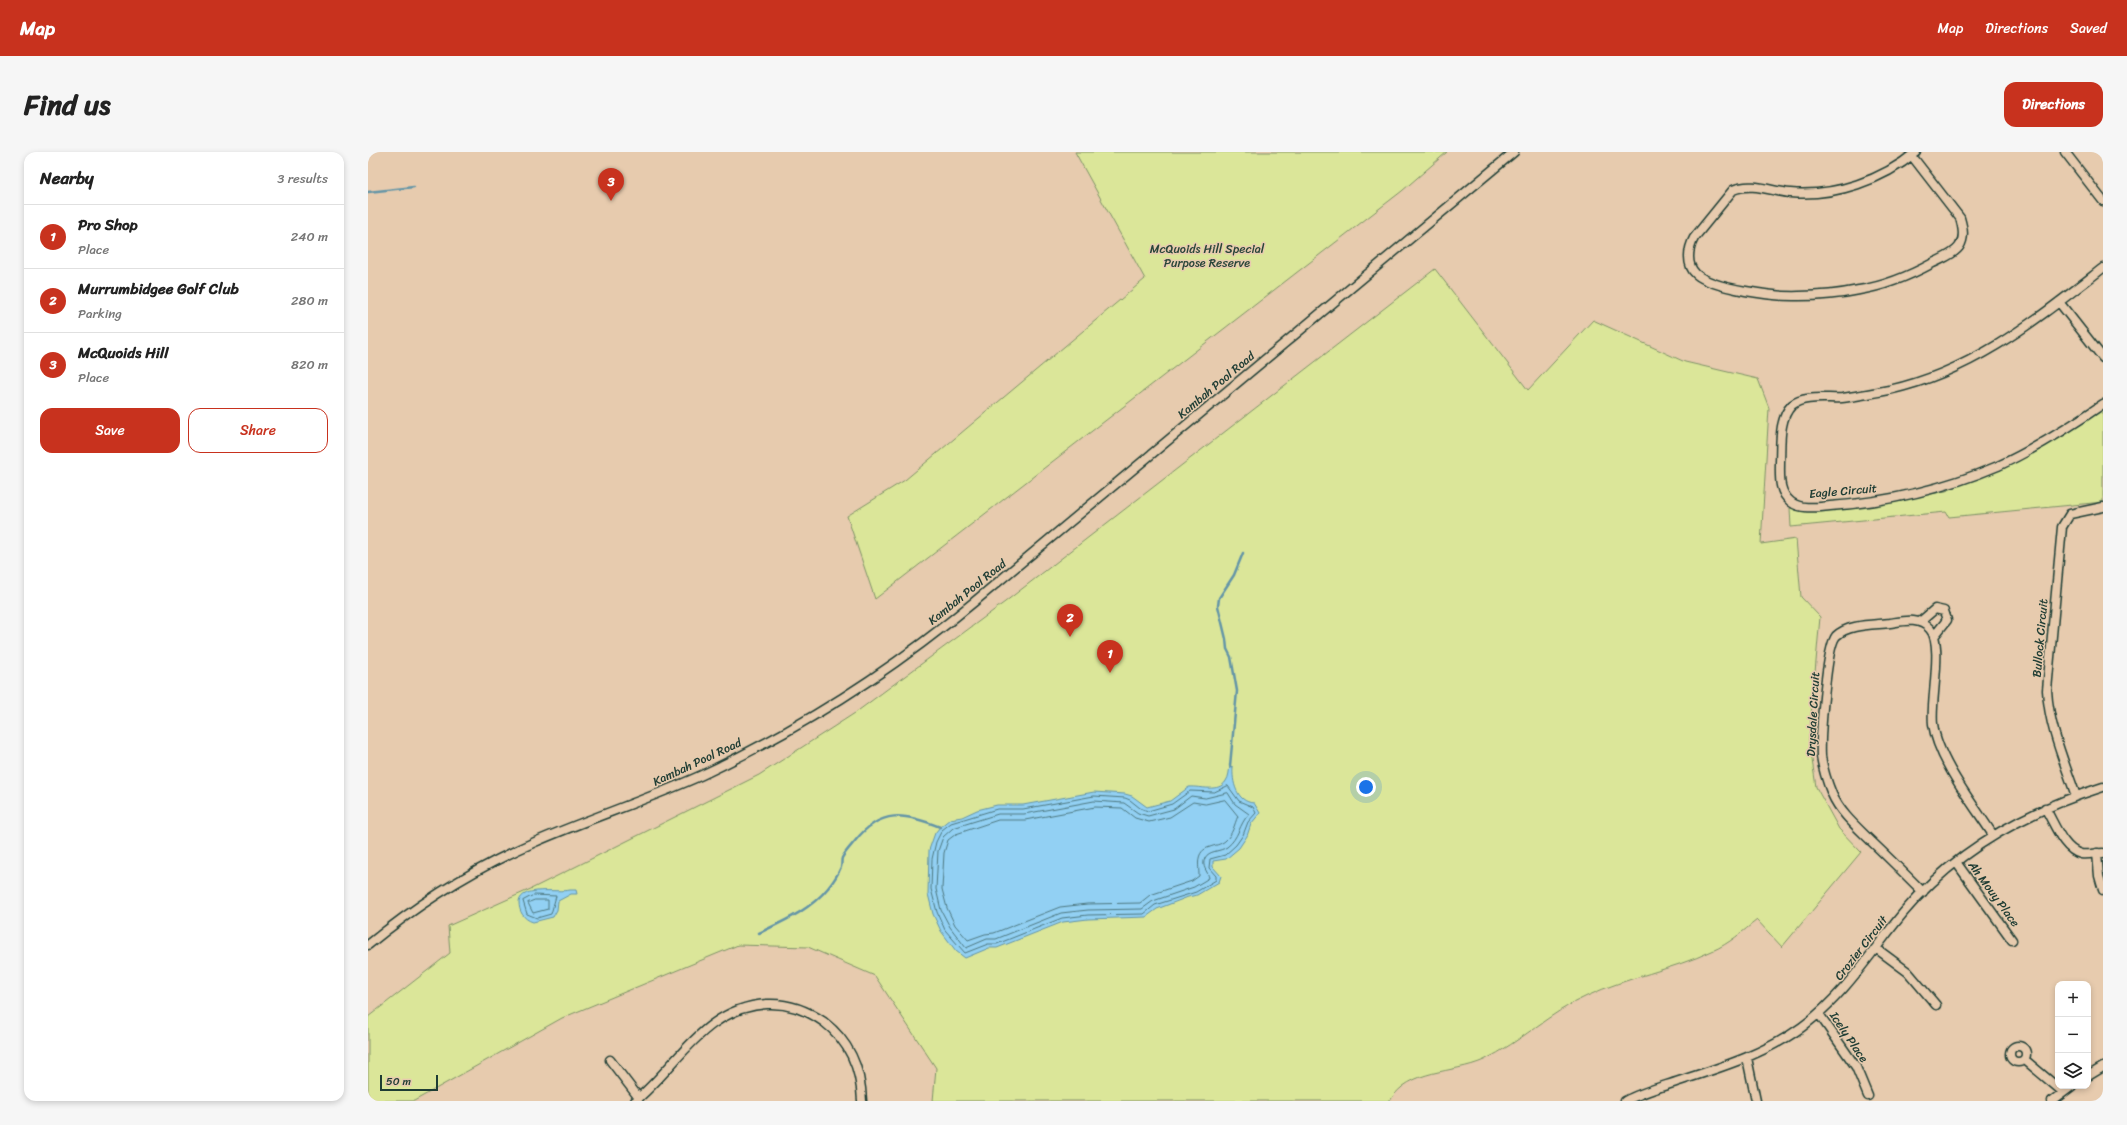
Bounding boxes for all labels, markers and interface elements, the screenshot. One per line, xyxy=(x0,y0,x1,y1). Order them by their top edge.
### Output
text: Map xyxy=(20,12,55,45)
text: Map xyxy=(1937,16,1963,41)
text: Directions xyxy=(1985,16,2048,41)
text: Saved xyxy=(2070,16,2107,41)
text: Find us xyxy=(24,80,111,129)
button: Directions xyxy=(2004,82,2103,127)
text: Nearby xyxy=(40,163,94,193)
text: 3 results xyxy=(277,167,328,190)
pin: 3 xyxy=(598,168,624,201)
text: Pro Shop xyxy=(78,212,138,238)
text: 1 xyxy=(50,225,56,248)
text: 240 m xyxy=(291,225,328,248)
text: Place xyxy=(78,238,109,261)
park label: McQuoids Hill Special Purpose Reserve xyxy=(1150,238,1265,274)
text: Murrumbidgee Golf Club xyxy=(78,276,239,302)
text: 2 xyxy=(49,289,57,312)
text: 280 m xyxy=(291,289,328,312)
text: Parking xyxy=(78,302,122,325)
text: McQuoids Hill xyxy=(78,340,169,366)
street label: Kambah Pool Road xyxy=(1172,345,1260,424)
text: 3 xyxy=(49,353,57,376)
text: 820 m xyxy=(291,353,328,376)
text: Place xyxy=(78,366,109,389)
button: Save xyxy=(40,408,180,453)
button: Share xyxy=(188,408,328,453)
street label: Eagle Circuit xyxy=(1808,477,1878,505)
street label: Kambah Pool Road xyxy=(923,553,1012,631)
street label: Bullock Circuit xyxy=(2026,598,2054,678)
pin: 2 xyxy=(1057,604,1083,637)
pin: 1 xyxy=(1097,640,1123,673)
street label: Drysdale Circuit xyxy=(1800,671,1826,757)
street label: Kambah Pool Road xyxy=(649,731,746,792)
your location xyxy=(1356,777,1376,797)
street label: Ah Mouy Place xyxy=(1962,855,2026,932)
street label: Crozier Circuit xyxy=(1828,910,1894,985)
map controls xyxy=(2055,981,2091,1089)
button: + xyxy=(2055,981,2091,1017)
street label: Icely Place xyxy=(1823,1006,1874,1067)
button: − xyxy=(2055,1017,2091,1053)
button: layers xyxy=(2055,1053,2091,1089)
text: 50 m xyxy=(386,1072,411,1091)
scale bar xyxy=(380,1073,438,1092)

